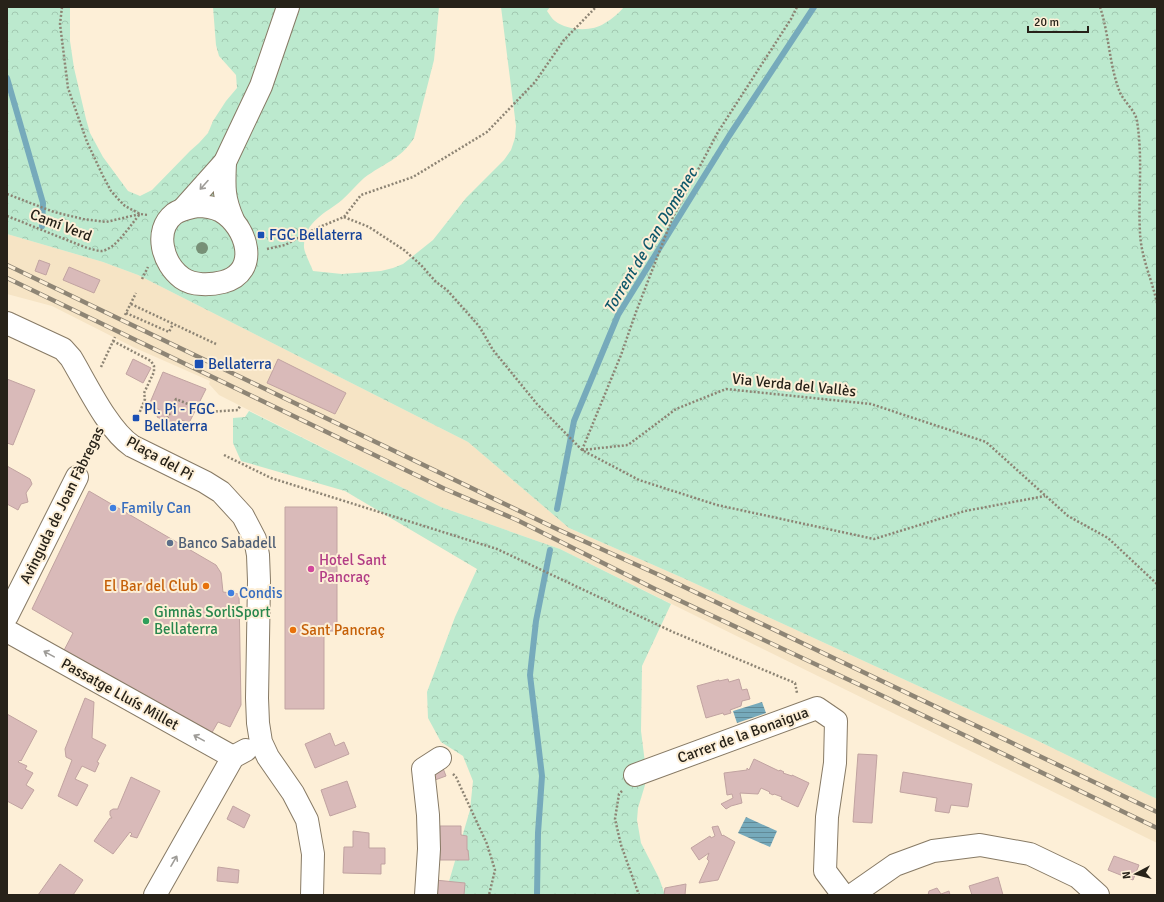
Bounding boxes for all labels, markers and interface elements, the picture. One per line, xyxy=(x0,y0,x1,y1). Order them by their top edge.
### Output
scale bar xyxy=(1028,8,1088,34)
text: 20 m xyxy=(1034,15,1059,30)
water label: Torrent de Can Domènec xyxy=(600,163,703,317)
one-way arrow xyxy=(200,180,209,190)
street label: Camí Verd xyxy=(28,205,94,245)
place label: FGC Bellaterra xyxy=(269,226,363,244)
marker: FGC Bellaterra xyxy=(256,230,266,240)
place label: Bellaterra xyxy=(208,355,272,373)
marker: Bellaterra xyxy=(193,358,205,370)
street label: Via Verda del Vallès xyxy=(731,370,857,401)
place label: Pl. Pi - FGC Bellaterra xyxy=(144,400,215,435)
marker: Pl. Pi - FGC Bellaterra xyxy=(131,413,141,423)
street label: Avinguda de Joan Fàbregas xyxy=(16,423,108,587)
street label: Plaça del Pi xyxy=(123,432,197,484)
place label: Family Can xyxy=(121,499,191,517)
marker: Family Can xyxy=(108,503,118,513)
place label: Banco Sabadell xyxy=(178,534,276,552)
marker: Banco Sabadell xyxy=(165,538,175,548)
place label: Hotel Sant Pancraç xyxy=(319,551,386,586)
marker: Hotel Sant Pancraç xyxy=(306,564,316,574)
place label: El Bar del Club xyxy=(104,577,198,595)
marker: El Bar del Club xyxy=(201,581,211,591)
place label: Condis xyxy=(239,584,283,602)
marker: Condis xyxy=(226,588,236,598)
place label: Gimnàs SorliSport Bellaterra xyxy=(154,603,271,638)
marker: Gimnàs SorliSport Bellaterra xyxy=(141,616,151,626)
place label: Sant Pancraç xyxy=(301,621,385,639)
marker: Sant Pancraç xyxy=(288,625,298,635)
one-way arrow xyxy=(43,650,55,658)
street label: Passatge Lluís Millet xyxy=(58,654,182,734)
street label: Carrer de la Bonaigua xyxy=(675,703,811,767)
one-way arrow xyxy=(193,734,205,741)
north arrow xyxy=(1116,854,1156,894)
one-way arrow xyxy=(170,855,178,867)
text: N xyxy=(1120,871,1133,880)

